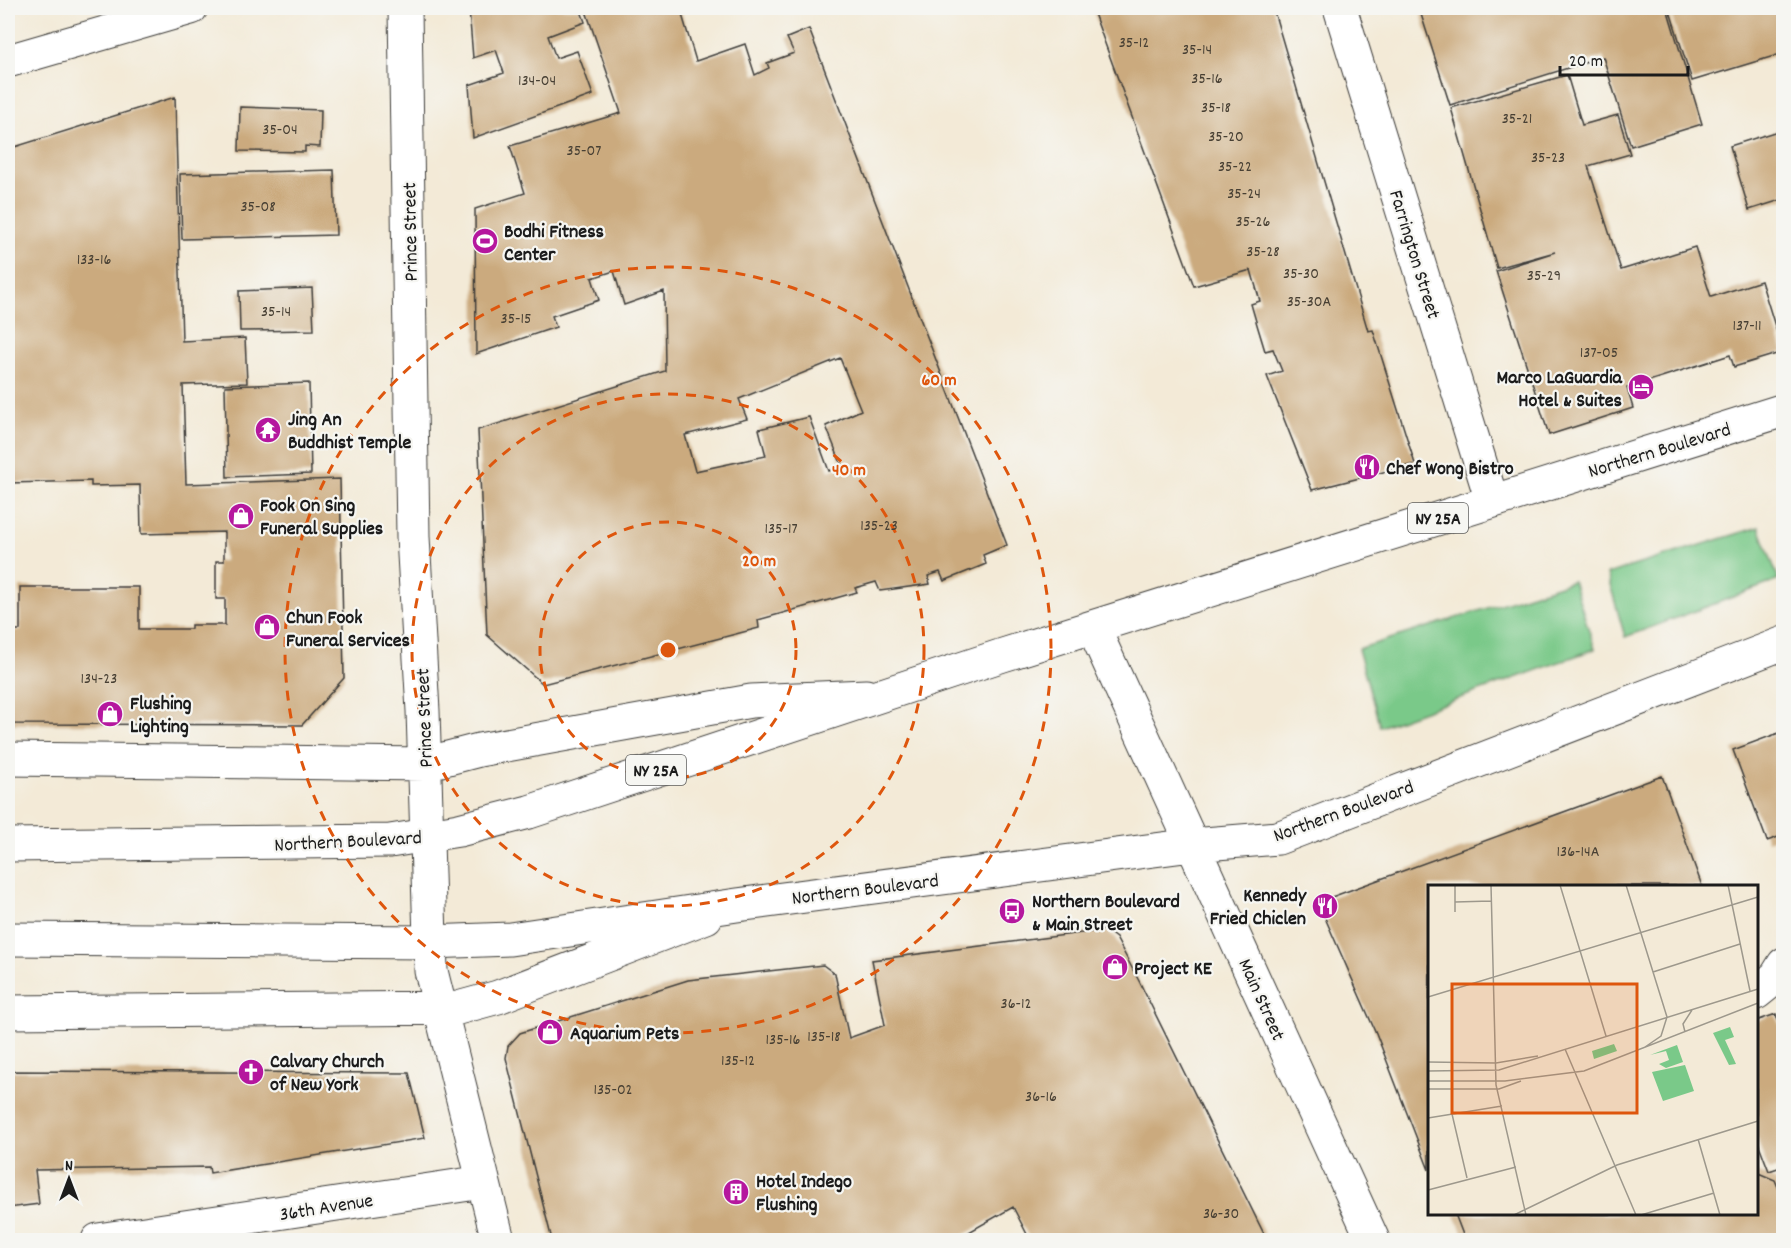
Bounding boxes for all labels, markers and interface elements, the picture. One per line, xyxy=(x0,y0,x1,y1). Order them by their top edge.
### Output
house number: 35-12 xyxy=(1119,32,1149,55)
house number: 35-14 xyxy=(1182,39,1212,62)
scale bar xyxy=(1560,39,1688,77)
text: 20 m xyxy=(1569,50,1603,75)
house number: 35-16 xyxy=(1191,68,1223,91)
house number: 134-04 xyxy=(518,70,556,93)
house number: 35-18 xyxy=(1201,97,1231,120)
house number: 35-21 xyxy=(1502,108,1532,131)
house number: 35-04 xyxy=(262,119,298,142)
house number: 35-20 xyxy=(1208,126,1244,149)
house number: 35-07 xyxy=(567,140,601,163)
house number: 35-23 xyxy=(1531,147,1565,170)
house number: 35-22 xyxy=(1218,156,1252,179)
street label: Prince Street xyxy=(397,182,427,282)
house number: 35-24 xyxy=(1227,183,1261,206)
street label: Farrington Street xyxy=(1380,187,1446,323)
house number: 35-08 xyxy=(240,196,276,219)
house number: 35-26 xyxy=(1236,211,1271,234)
place label: Bodhi Fitness Center xyxy=(504,219,604,270)
sports icon: Bodhi Fitness Center xyxy=(470,226,500,256)
house number: 35-28 xyxy=(1246,241,1280,264)
house number: 133-16 xyxy=(77,249,111,272)
house number: 35-30 xyxy=(1283,263,1319,286)
house number: 35-29 xyxy=(1527,265,1561,288)
house number: 35-30A xyxy=(1287,291,1332,314)
house number: 35-14 xyxy=(261,301,291,324)
house number: 35-15 xyxy=(501,308,531,331)
house number: 137-11 xyxy=(1732,315,1762,338)
house number: 137-05 xyxy=(1580,342,1618,365)
place label: Marco LaGuardia Hotel & Suites xyxy=(1496,365,1623,416)
text: 60 m xyxy=(921,369,957,394)
hotel icon: Marco LaGuardia Hotel & Suites xyxy=(1626,372,1656,402)
place label: Jing An Buddhist Temple xyxy=(288,407,412,458)
temple icon: Jing An Buddhist Temple xyxy=(253,415,283,445)
street label: Northern Boulevard xyxy=(1585,417,1735,487)
restaurant icon: Chef Wong Bistro xyxy=(1352,452,1382,482)
place label: Chef Wong Bistro xyxy=(1386,456,1514,484)
text: 40 m xyxy=(832,459,866,484)
place label: Fook On Sing Funeral Supplies xyxy=(260,493,383,544)
shop icon: Fook On Sing Funeral Supplies xyxy=(226,501,256,531)
road number: NY 25A xyxy=(1408,503,1468,533)
house number: 135-23 xyxy=(860,515,898,538)
house number: 135-17 xyxy=(764,518,798,541)
text: 20 m xyxy=(742,550,776,575)
place label: Chun Fook Funeral Services xyxy=(286,605,410,656)
shop icon: Chun Fook Funeral Services xyxy=(252,612,282,642)
centre of rings xyxy=(658,640,678,660)
house number: 134-23 xyxy=(81,668,117,691)
street label: Prince Street xyxy=(410,668,442,768)
place label: Flushing Lighting xyxy=(130,691,192,742)
shop icon: Flushing Lighting xyxy=(95,699,125,729)
road number: NY 25A xyxy=(626,755,686,785)
street label: Northern Boulevard xyxy=(1270,774,1418,851)
street label: Northern Boulevard xyxy=(274,825,423,861)
house number: 136-14A xyxy=(1557,841,1600,864)
street label: Northern Boulevard xyxy=(790,868,940,914)
place label: Kennedy Fried Chiclen xyxy=(1210,883,1307,934)
inset map xyxy=(1428,885,1758,1215)
place label: Northern Boulevard & Main Street xyxy=(1032,889,1180,940)
restaurant icon: Kennedy Fried Chiclen xyxy=(1310,891,1340,921)
bus stop icon: Northern Boulevard & Main Street xyxy=(997,896,1027,926)
shop icon: Project KE xyxy=(1100,952,1130,982)
street label: Main Street xyxy=(1230,955,1291,1046)
place label: Project KE xyxy=(1134,956,1213,984)
house number: 36-12 xyxy=(1001,993,1031,1016)
shop icon: Aquarium Pets xyxy=(535,1017,565,1047)
place label: Aquarium Pets xyxy=(570,1021,680,1049)
house number: 135-18 xyxy=(807,1026,841,1049)
house number: 135-16 xyxy=(766,1029,801,1052)
place label: Calvary Church of New York xyxy=(270,1049,384,1100)
house number: 135-12 xyxy=(721,1050,755,1073)
church icon: Calvary Church of New York xyxy=(236,1057,266,1087)
house number: 135-02 xyxy=(593,1079,633,1102)
house number: 36-16 xyxy=(1025,1086,1057,1109)
north arrow xyxy=(39,1149,99,1209)
text: N xyxy=(65,1155,73,1178)
place label: Hotel Indego Flushing xyxy=(756,1169,852,1220)
building icon: Hotel Indego Flushing xyxy=(721,1177,751,1207)
street label: 36th Avenue xyxy=(278,1188,376,1230)
house number: 36-30 xyxy=(1203,1203,1239,1226)

